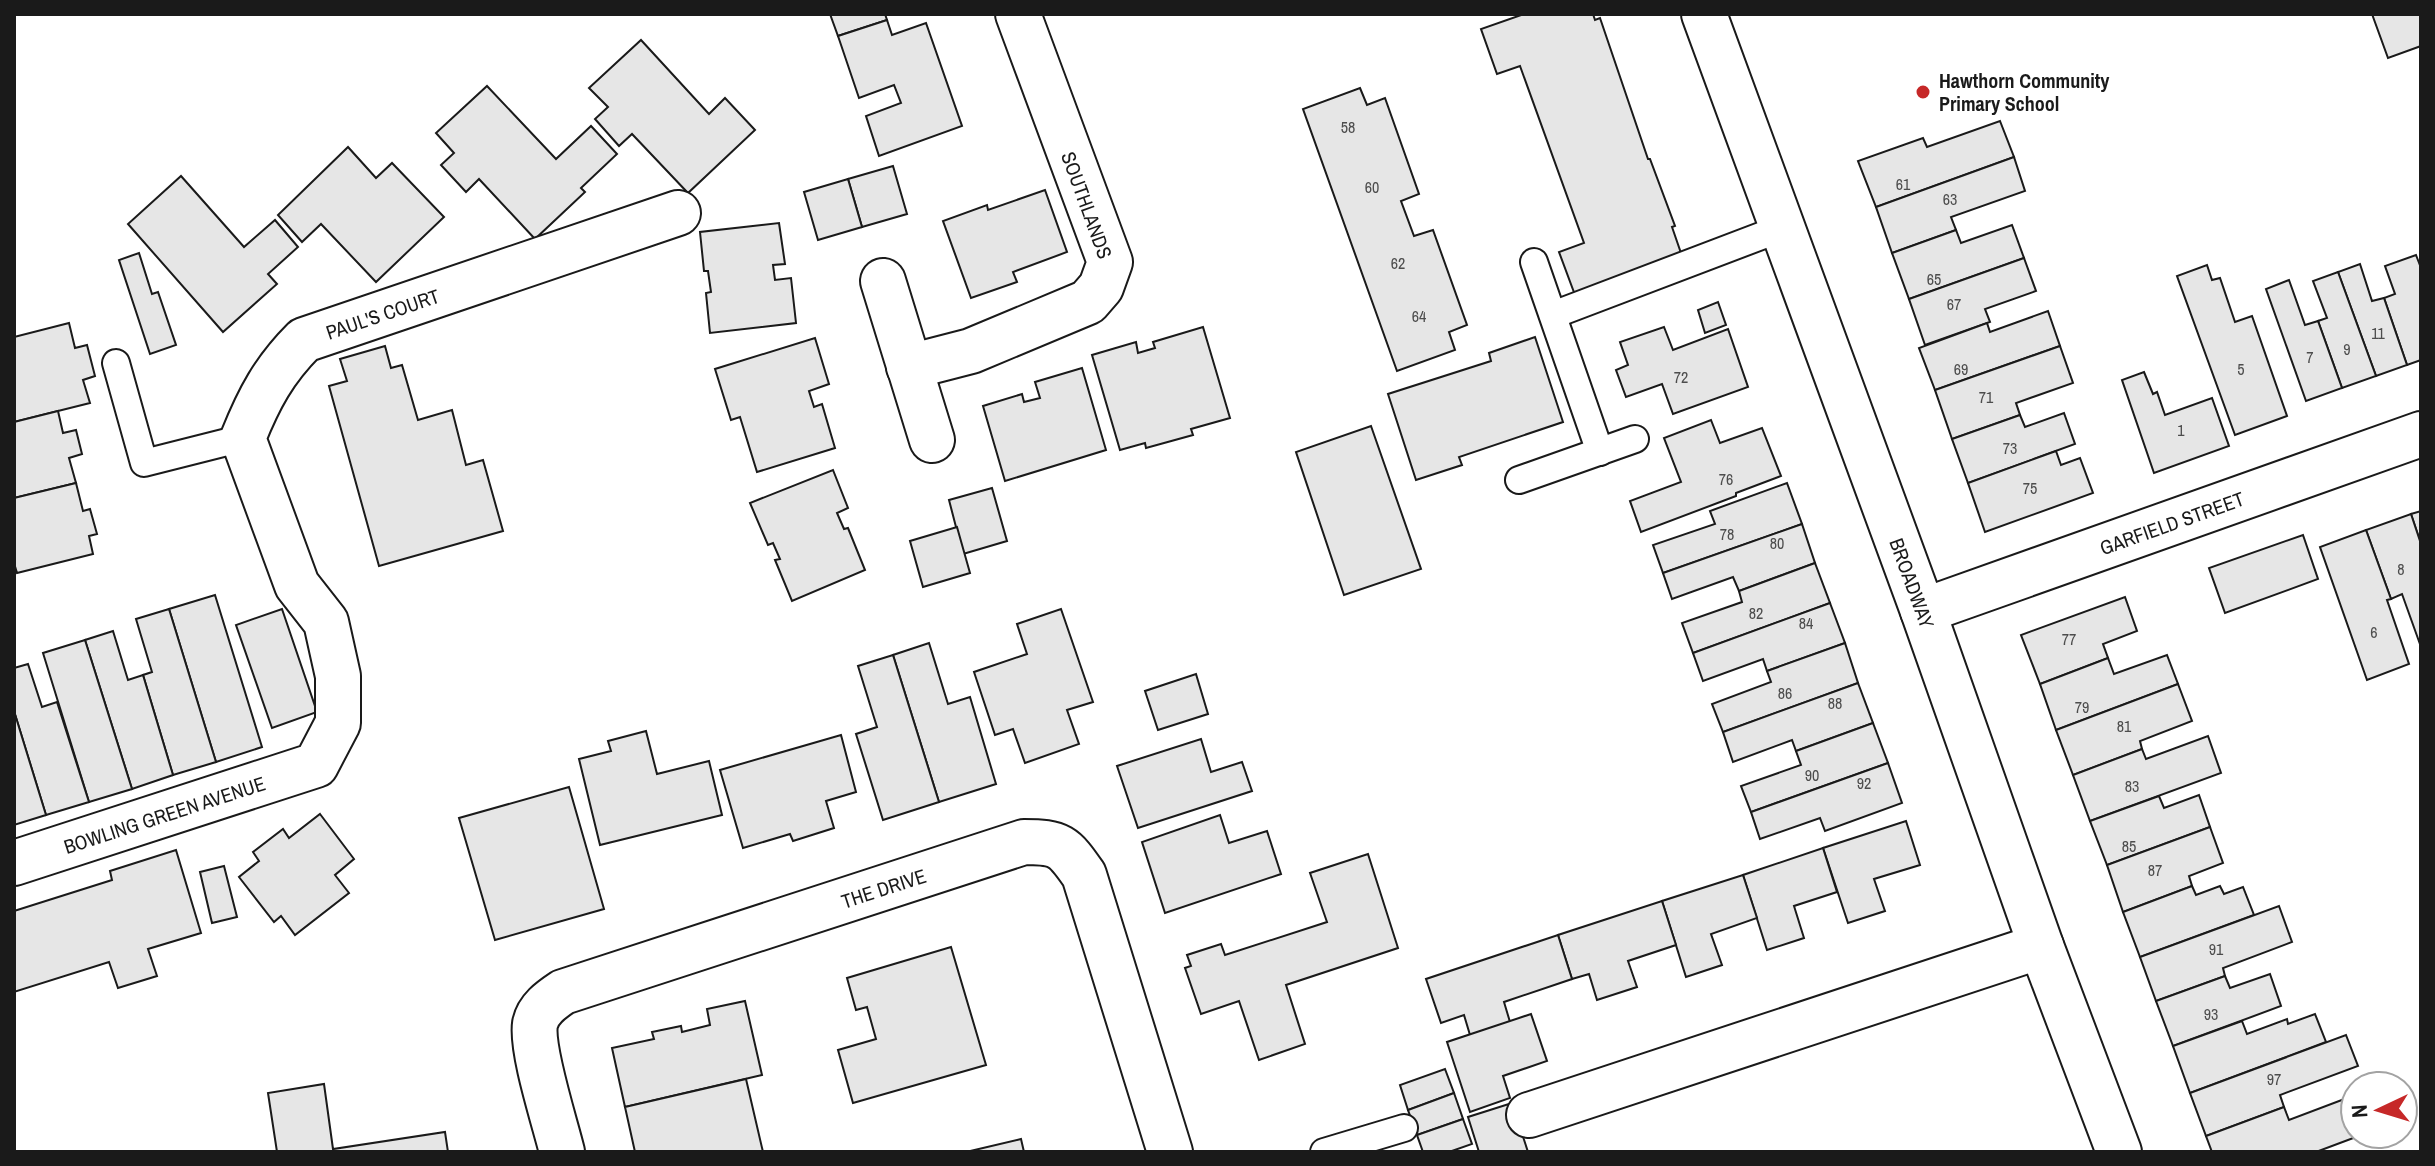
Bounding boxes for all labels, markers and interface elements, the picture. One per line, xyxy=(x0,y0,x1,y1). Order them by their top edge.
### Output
place label: Hawthorn Community Primary School xyxy=(1939,67,2110,117)
marker: Hawthorn Community Primary School xyxy=(1914,83,1932,101)
house number: 58 xyxy=(1341,116,1355,138)
street label: SOUTHLANDS xyxy=(1055,148,1119,262)
house number: 61 xyxy=(1896,173,1911,195)
house number: 60 xyxy=(1365,176,1379,198)
house number: 63 xyxy=(1943,188,1957,210)
house number: 62 xyxy=(1391,252,1405,274)
house number: 65 xyxy=(1927,268,1941,290)
street label: PAUL'S COURT xyxy=(322,282,443,345)
house number: 67 xyxy=(1947,293,1961,315)
house number: 64 xyxy=(1412,305,1426,327)
house number: 11 xyxy=(2371,322,2386,344)
house number: 9 xyxy=(2343,338,2351,360)
house number: 7 xyxy=(2306,346,2314,368)
house number: 69 xyxy=(1954,358,1968,380)
house number: 5 xyxy=(2237,358,2245,380)
house number: 72 xyxy=(1674,366,1688,388)
house number: 71 xyxy=(1979,386,1994,408)
house number: 1 xyxy=(2177,419,2185,441)
house number: 73 xyxy=(2003,437,2017,459)
house number: 76 xyxy=(1719,468,1733,490)
house number: 75 xyxy=(2023,477,2037,499)
street label: GARFIELD STREET xyxy=(2096,485,2248,561)
house number: 78 xyxy=(1720,523,1734,545)
house number: 80 xyxy=(1770,532,1784,554)
street label: BROADWAY xyxy=(1884,534,1941,632)
house number: 8 xyxy=(2397,558,2405,580)
house number: 82 xyxy=(1749,602,1763,624)
house number: 84 xyxy=(1799,612,1813,634)
house number: 6 xyxy=(2370,621,2378,643)
house number: 77 xyxy=(2062,628,2076,650)
house number: 86 xyxy=(1778,682,1792,704)
house number: 88 xyxy=(1828,692,1842,714)
house number: 79 xyxy=(2075,696,2089,718)
house number: 81 xyxy=(2117,715,2132,737)
house number: 90 xyxy=(1805,764,1819,786)
street label: BOWLING GREEN AVENUE xyxy=(60,769,269,860)
house number: 92 xyxy=(1857,772,1871,794)
house number: 83 xyxy=(2125,775,2139,797)
house number: 85 xyxy=(2122,835,2136,857)
house number: 87 xyxy=(2148,859,2162,881)
street label: THE DRIVE xyxy=(838,861,929,914)
house number: 91 xyxy=(2209,938,2224,960)
house number: 93 xyxy=(2204,1003,2218,1025)
house number: 97 xyxy=(2267,1068,2281,1090)
north arrow xyxy=(2339,1070,2419,1150)
text: N xyxy=(2344,1104,2374,1119)

